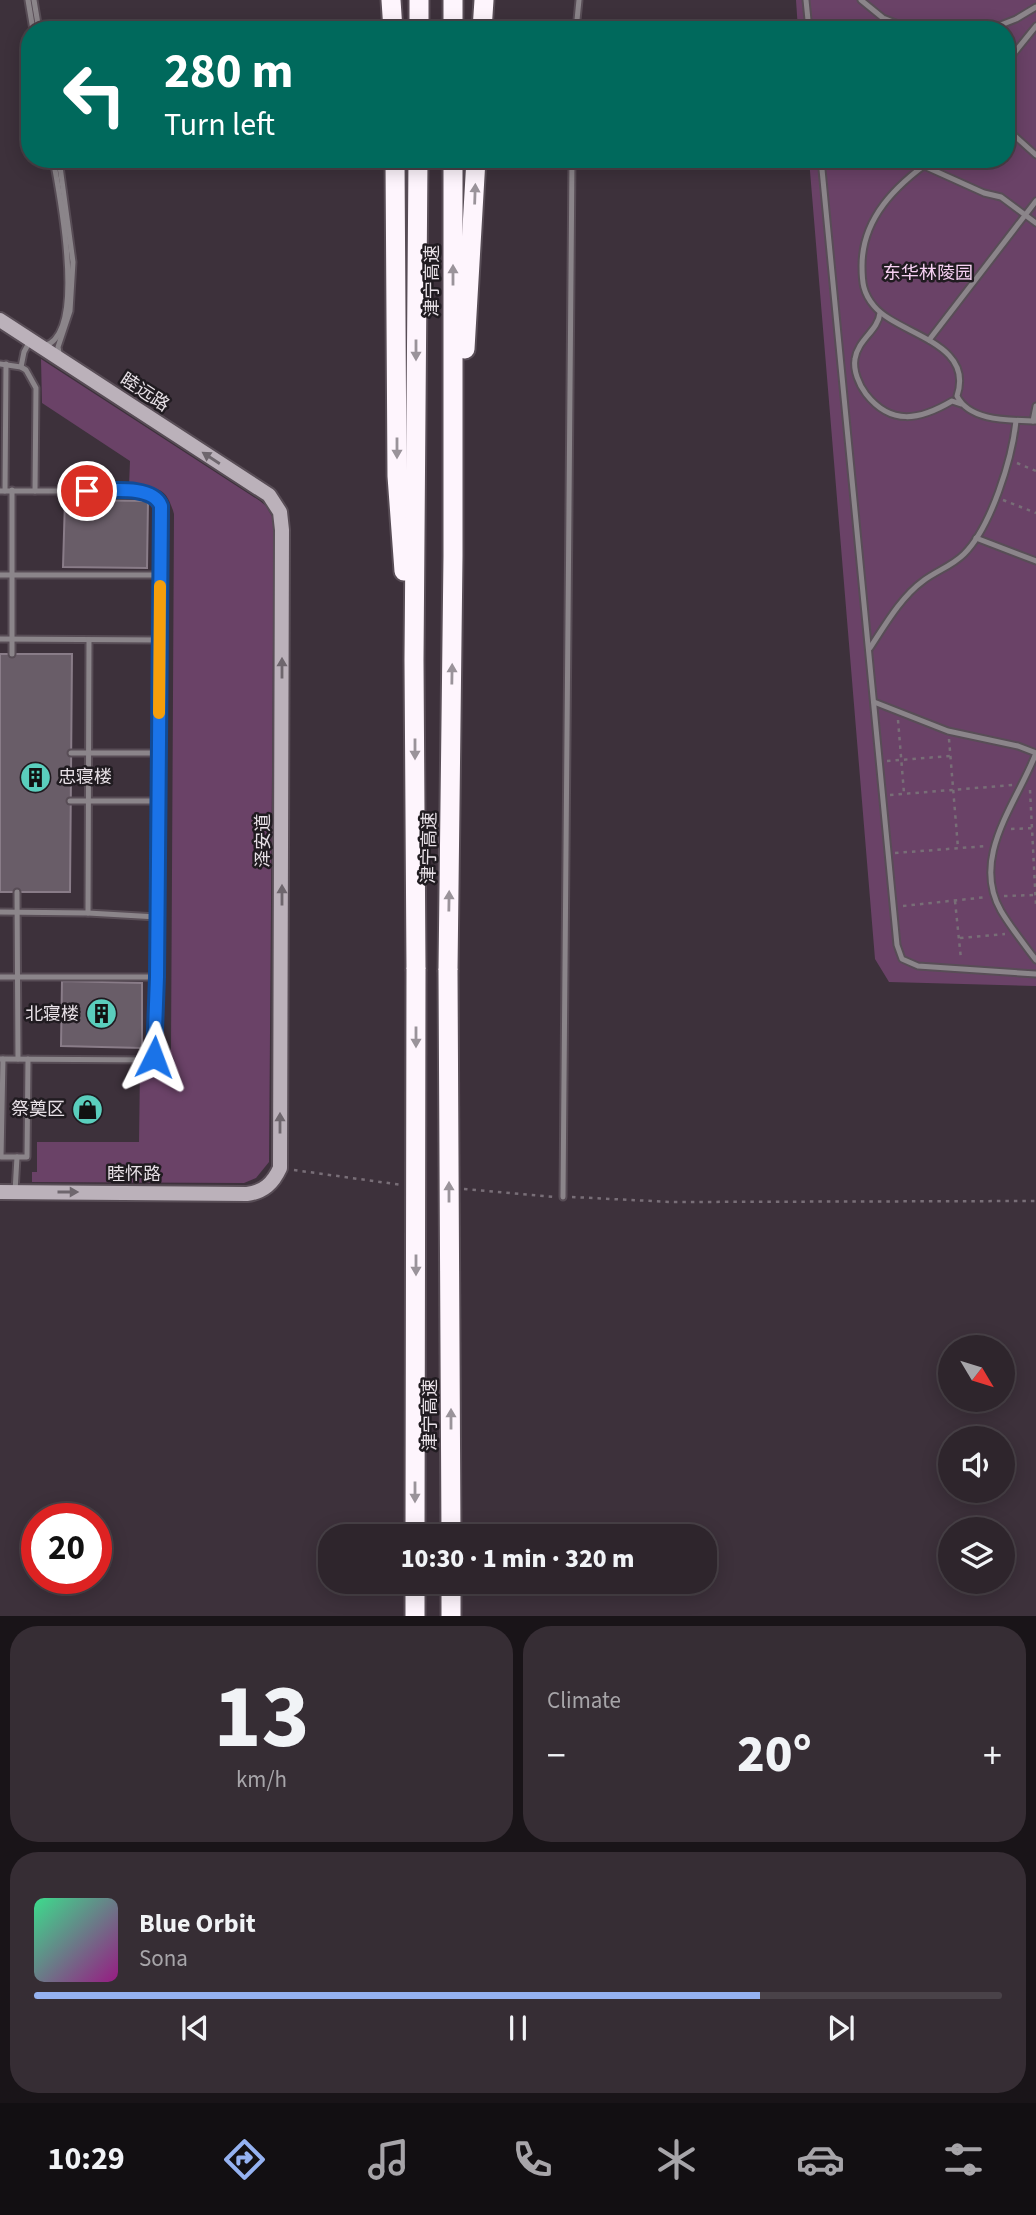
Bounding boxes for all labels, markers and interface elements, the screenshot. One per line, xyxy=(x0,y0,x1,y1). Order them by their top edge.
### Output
text: 280 m xyxy=(164,37,293,107)
icon: left xyxy=(49,49,140,140)
text: Turn left xyxy=(164,102,275,148)
one-way arrow xyxy=(469,183,480,205)
street label: 津宁高速 xyxy=(420,245,445,317)
park label: 东华林陵园 xyxy=(883,261,973,286)
one-way arrow xyxy=(447,264,459,286)
one-way arrow xyxy=(410,339,422,361)
street label: 睦远路 xyxy=(115,367,174,418)
one-way arrow xyxy=(391,437,403,459)
one-way arrow xyxy=(202,452,221,465)
pin xyxy=(57,461,117,521)
icon: arrive xyxy=(68,472,106,510)
one-way arrow xyxy=(276,656,288,678)
one-way arrow xyxy=(446,663,458,685)
one-way arrow xyxy=(409,738,421,760)
building icon: 忠寝楼 xyxy=(18,760,52,794)
place label: 忠寝楼 xyxy=(58,765,112,790)
street label: 津宁高速 xyxy=(416,812,443,884)
street label: 泽安道 xyxy=(251,814,276,868)
one-way arrow xyxy=(276,884,288,906)
one-way arrow xyxy=(443,890,455,912)
building icon: 北寝楼 xyxy=(85,997,119,1031)
place label: 北寝楼 xyxy=(25,1002,79,1027)
position arrow xyxy=(117,1020,191,1094)
one-way arrow xyxy=(410,1027,422,1049)
shop icon: 祭奠区 xyxy=(71,1092,105,1126)
place label: 祭奠区 xyxy=(11,1097,65,1122)
one-way arrow xyxy=(274,1111,286,1133)
street label: 睦怀路 xyxy=(107,1162,161,1187)
one-way arrow xyxy=(444,1181,455,1203)
one-way arrow xyxy=(57,1186,79,1198)
one-way arrow xyxy=(410,1254,422,1276)
north arrow xyxy=(938,1335,1015,1412)
map controls xyxy=(938,1335,1015,1594)
street label: 津宁高速 xyxy=(418,1379,443,1451)
one-way arrow xyxy=(445,1408,457,1430)
button: sound xyxy=(938,1426,1015,1503)
one-way arrow xyxy=(409,1482,421,1504)
speed limit sign: 20 xyxy=(21,1503,112,1594)
button: layers xyxy=(938,1517,1015,1594)
text: 10:30 · 1 min · 320 m xyxy=(401,1540,634,1577)
text: 13 xyxy=(213,1653,310,1782)
text: Climate xyxy=(547,1684,621,1717)
text: 20° xyxy=(737,1718,812,1792)
text: − xyxy=(547,1729,566,1783)
text: + xyxy=(983,1729,1002,1783)
text: km/h xyxy=(236,1763,287,1796)
text: Blue Orbit xyxy=(139,1905,256,1942)
text: Sona xyxy=(139,1942,188,1975)
icon: previous xyxy=(176,2009,214,2047)
icon: pause xyxy=(499,2009,537,2047)
icon: next xyxy=(822,2009,860,2047)
icon: directions xyxy=(220,2135,269,2184)
icon: music xyxy=(364,2135,413,2184)
icon: phone xyxy=(508,2135,557,2184)
icon: climate xyxy=(652,2135,701,2184)
icon: car xyxy=(796,2135,845,2184)
icon: filters xyxy=(939,2135,988,2184)
text: 10:29 xyxy=(47,2136,125,2182)

